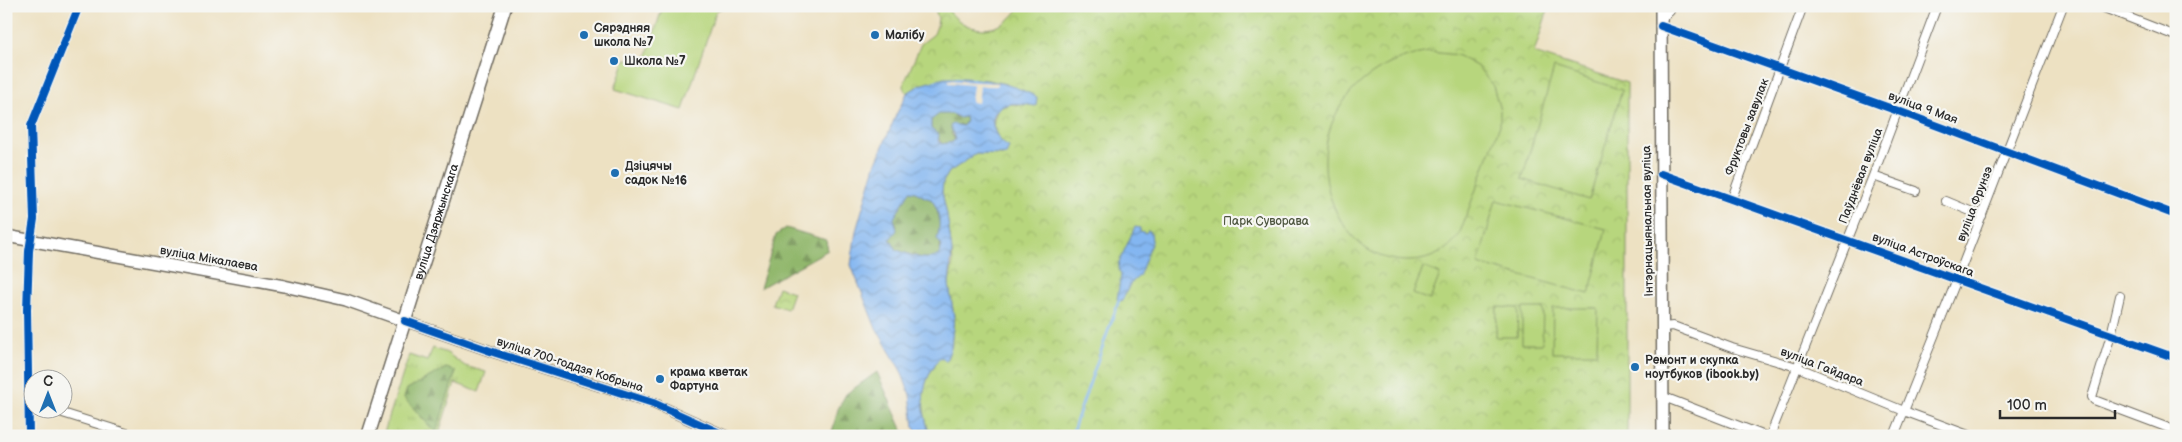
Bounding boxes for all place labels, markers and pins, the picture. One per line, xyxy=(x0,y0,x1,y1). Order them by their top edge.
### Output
place label: Сярэдняя школа №7 xyxy=(594,21,654,50)
place label: Малібу xyxy=(885,28,925,43)
marker: Сярэдняя школа №7 xyxy=(578,29,590,41)
marker: Малібу xyxy=(869,29,881,41)
place label: Школа №7 xyxy=(624,54,686,69)
marker: Школа №7 xyxy=(608,55,620,67)
place label: Дзіцячы садок №16 xyxy=(625,159,687,188)
marker: Дзіцячы садок №16 xyxy=(609,167,621,179)
place label: Ремонт и скупка ноутбуков (ibook.by) xyxy=(1645,353,1759,382)
marker: Ремонт и скупка ноутбуков (ibook.by) xyxy=(1629,361,1641,373)
place label: крама кветак Фартуна xyxy=(670,365,748,394)
marker: крама кветак Фартуна xyxy=(654,373,666,385)

